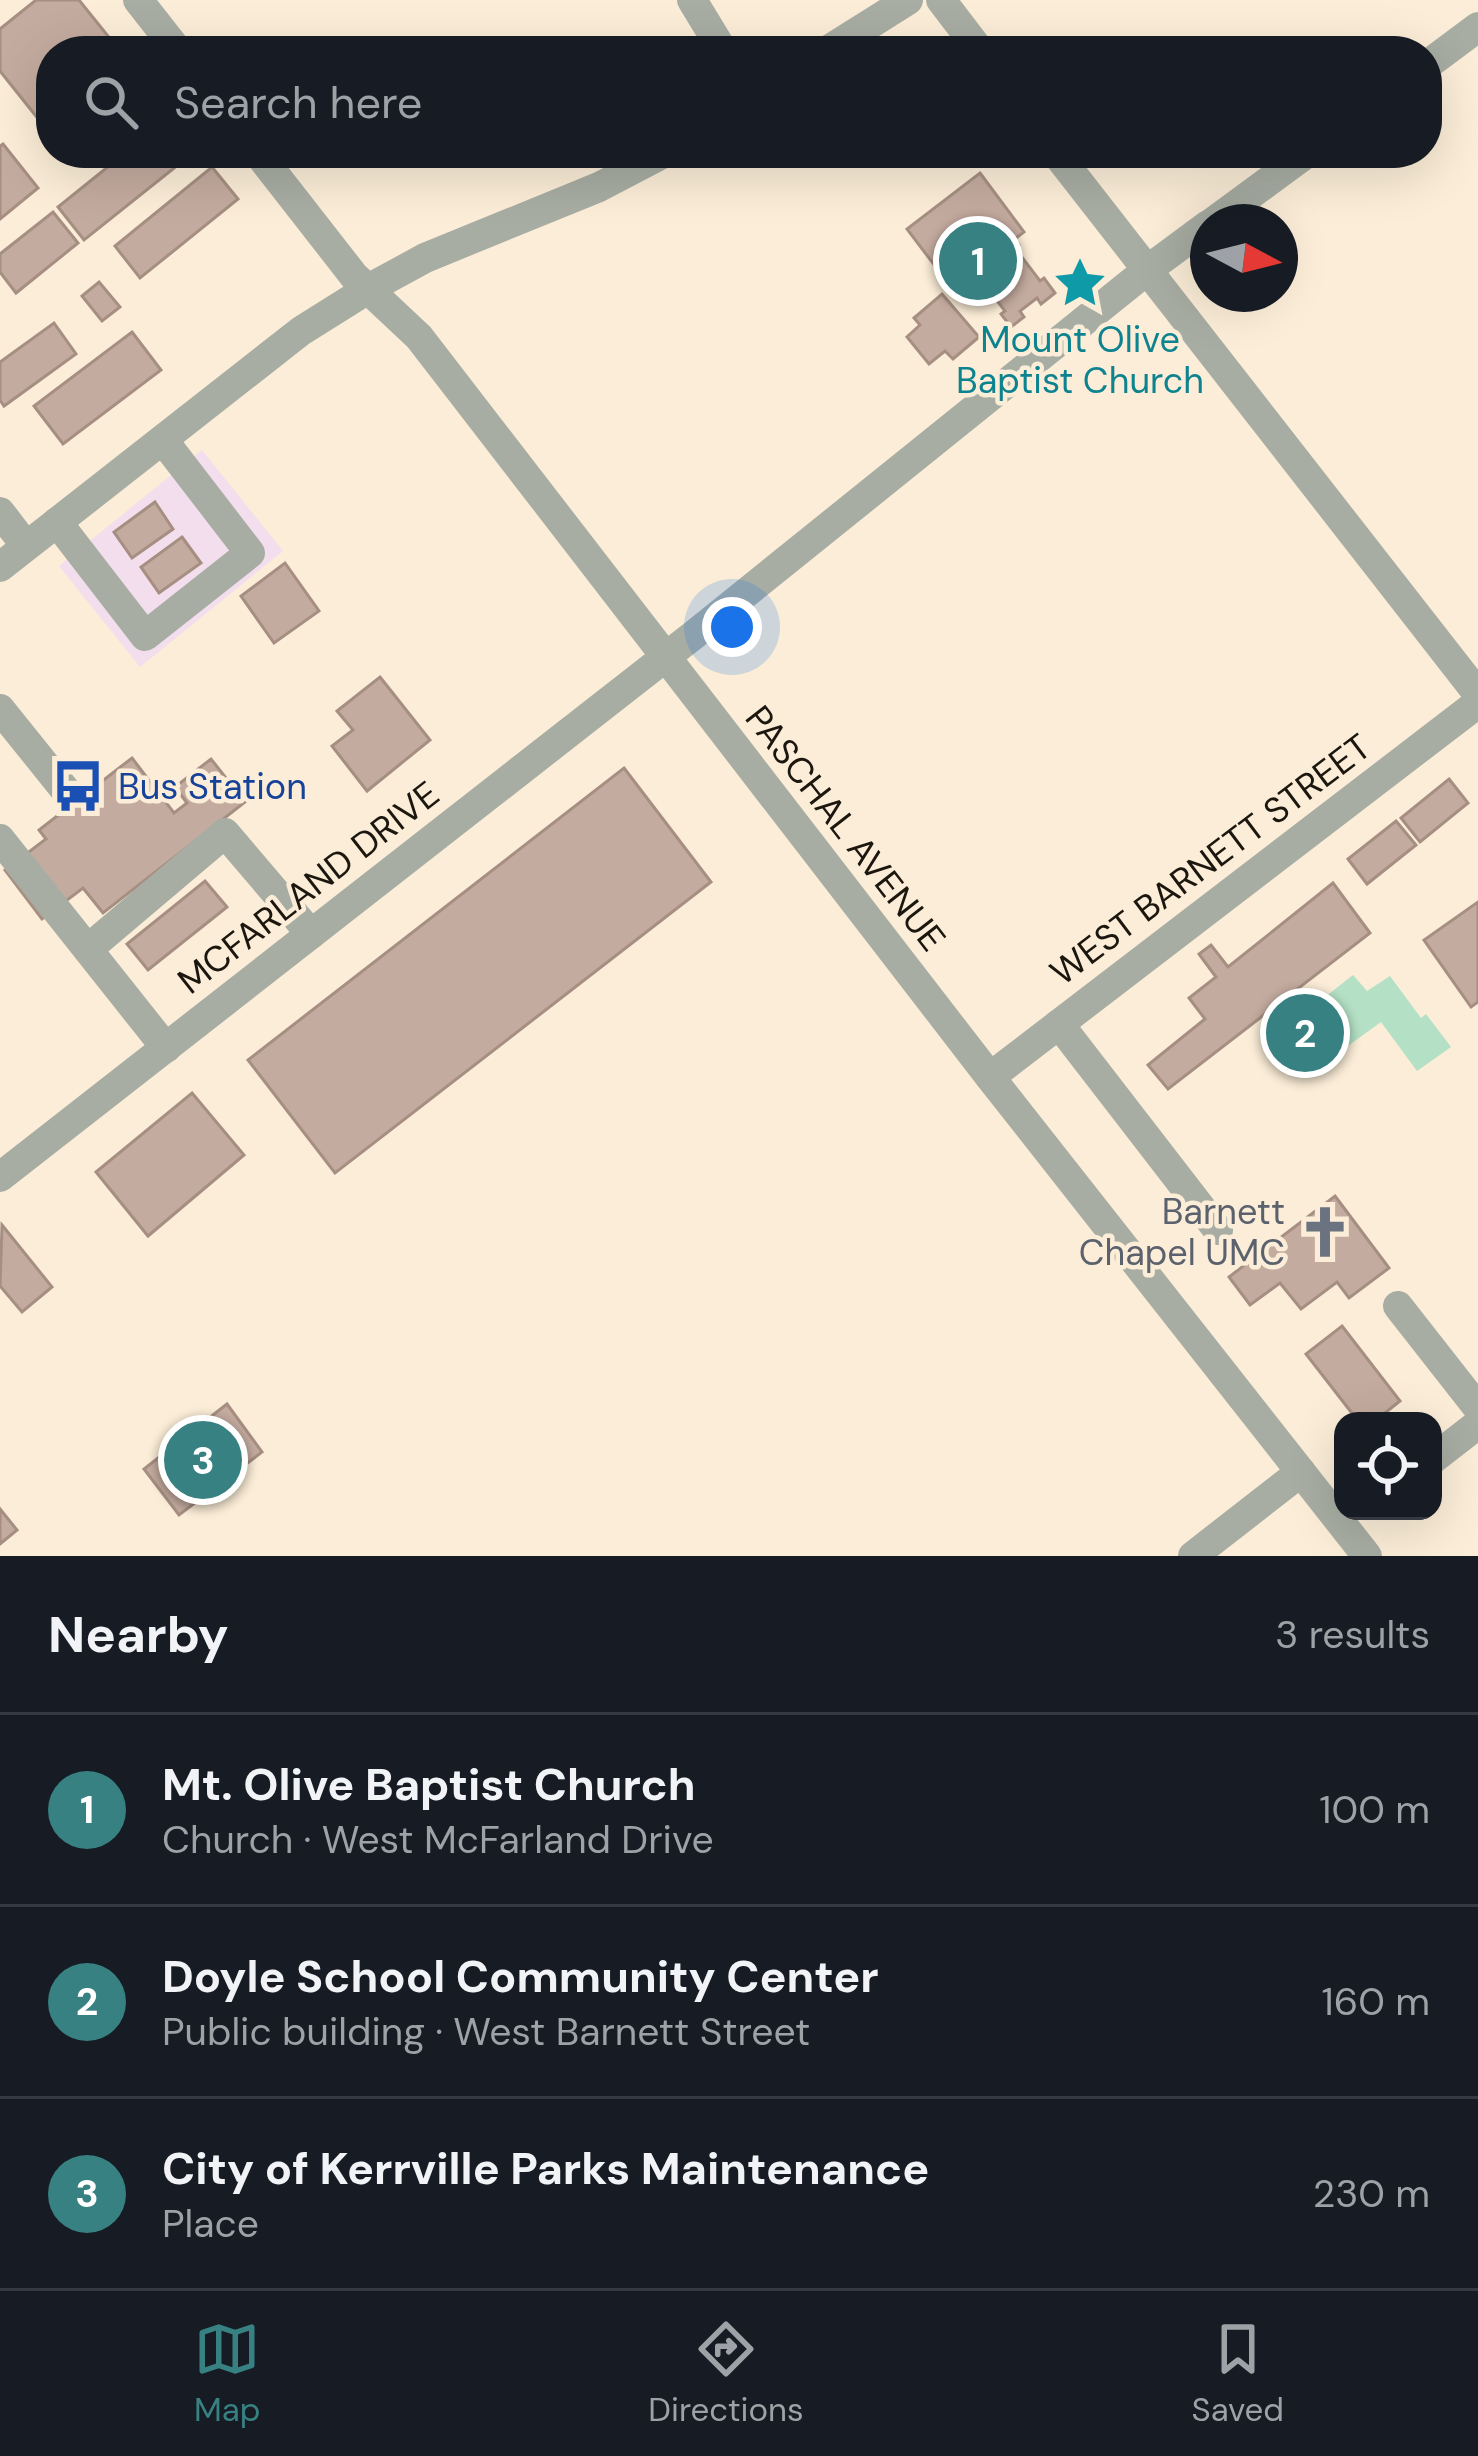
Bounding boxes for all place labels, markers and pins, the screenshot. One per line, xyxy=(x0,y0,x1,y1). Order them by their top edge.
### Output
pin: 1 xyxy=(939,216,1017,306)
place icon: Mount Olive Baptist Church xyxy=(1051,254,1109,312)
place label: Mount Olive Baptist Church xyxy=(956,316,1204,404)
bus stop icon: Bus Station xyxy=(49,757,107,815)
place label: Bus Station xyxy=(118,763,307,810)
pin: 2 xyxy=(1266,988,1344,1078)
place label: Barnett Chapel UMC xyxy=(1079,1188,1285,1276)
church icon: Barnett Chapel UMC xyxy=(1296,1203,1354,1261)
pin: 3 xyxy=(164,1415,242,1505)

